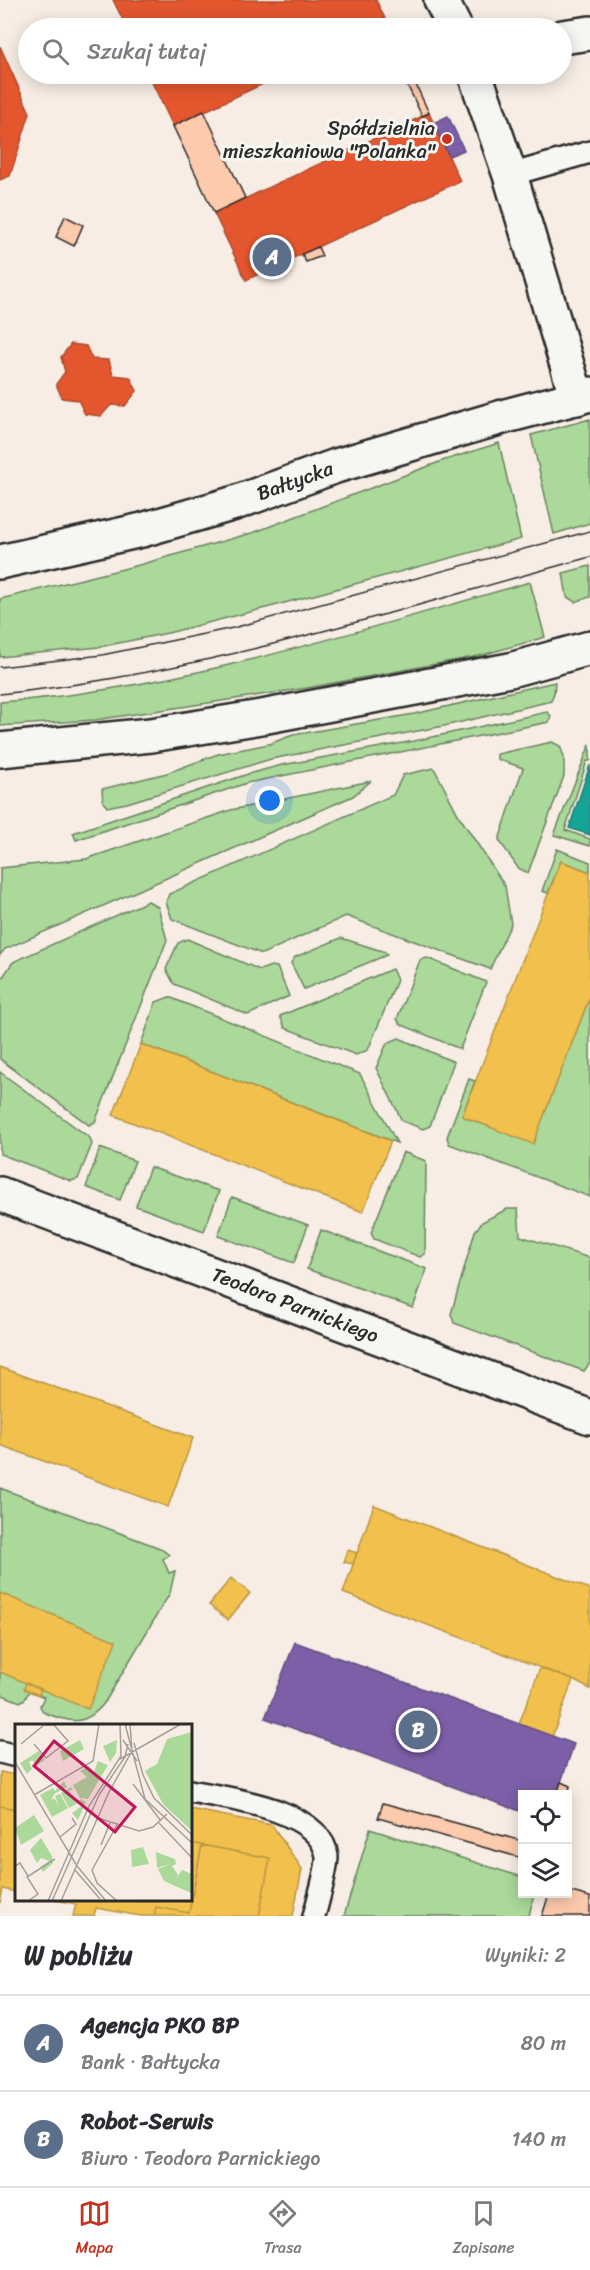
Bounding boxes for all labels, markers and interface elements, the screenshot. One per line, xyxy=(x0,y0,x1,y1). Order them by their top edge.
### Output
search box xyxy=(18,18,572,84)
text: Szukaj tutaj xyxy=(87,32,206,71)
icon: search xyxy=(39,35,72,68)
place label: Spółdzielnia mieszkaniowa "Polanka" xyxy=(223,111,437,169)
marker: Spółdzielnia mieszkaniowa "Polanka" xyxy=(440,132,454,146)
pin: A xyxy=(252,234,292,280)
street label: Bałtycka xyxy=(252,451,339,511)
your location xyxy=(255,786,284,815)
street label: Teodora Parnickiego xyxy=(206,1257,384,1353)
pin: B xyxy=(398,1708,438,1752)
inset map xyxy=(15,1724,192,1901)
map controls xyxy=(518,1790,572,1898)
button: locate xyxy=(518,1790,572,1844)
button: layers xyxy=(518,1844,572,1898)
text: W pobliżu xyxy=(24,1932,133,1978)
text: Wyniki: 2 xyxy=(485,1938,566,1973)
text: Agencja PKO BP xyxy=(81,2006,239,2045)
text: A xyxy=(37,2026,50,2061)
text: 80 m xyxy=(521,2026,566,2061)
text: Bank · Bałtycka xyxy=(81,2045,220,2080)
text: Robot-Serwis xyxy=(81,2102,213,2141)
text: B xyxy=(37,2122,50,2157)
text: 140 m xyxy=(512,2122,566,2157)
text: Biuro · Teodora Parnickiego xyxy=(81,2141,320,2176)
tab: Mapa xyxy=(76,2197,113,2262)
tab: Trasa xyxy=(264,2197,302,2262)
tab: Zapisane xyxy=(453,2197,514,2262)

